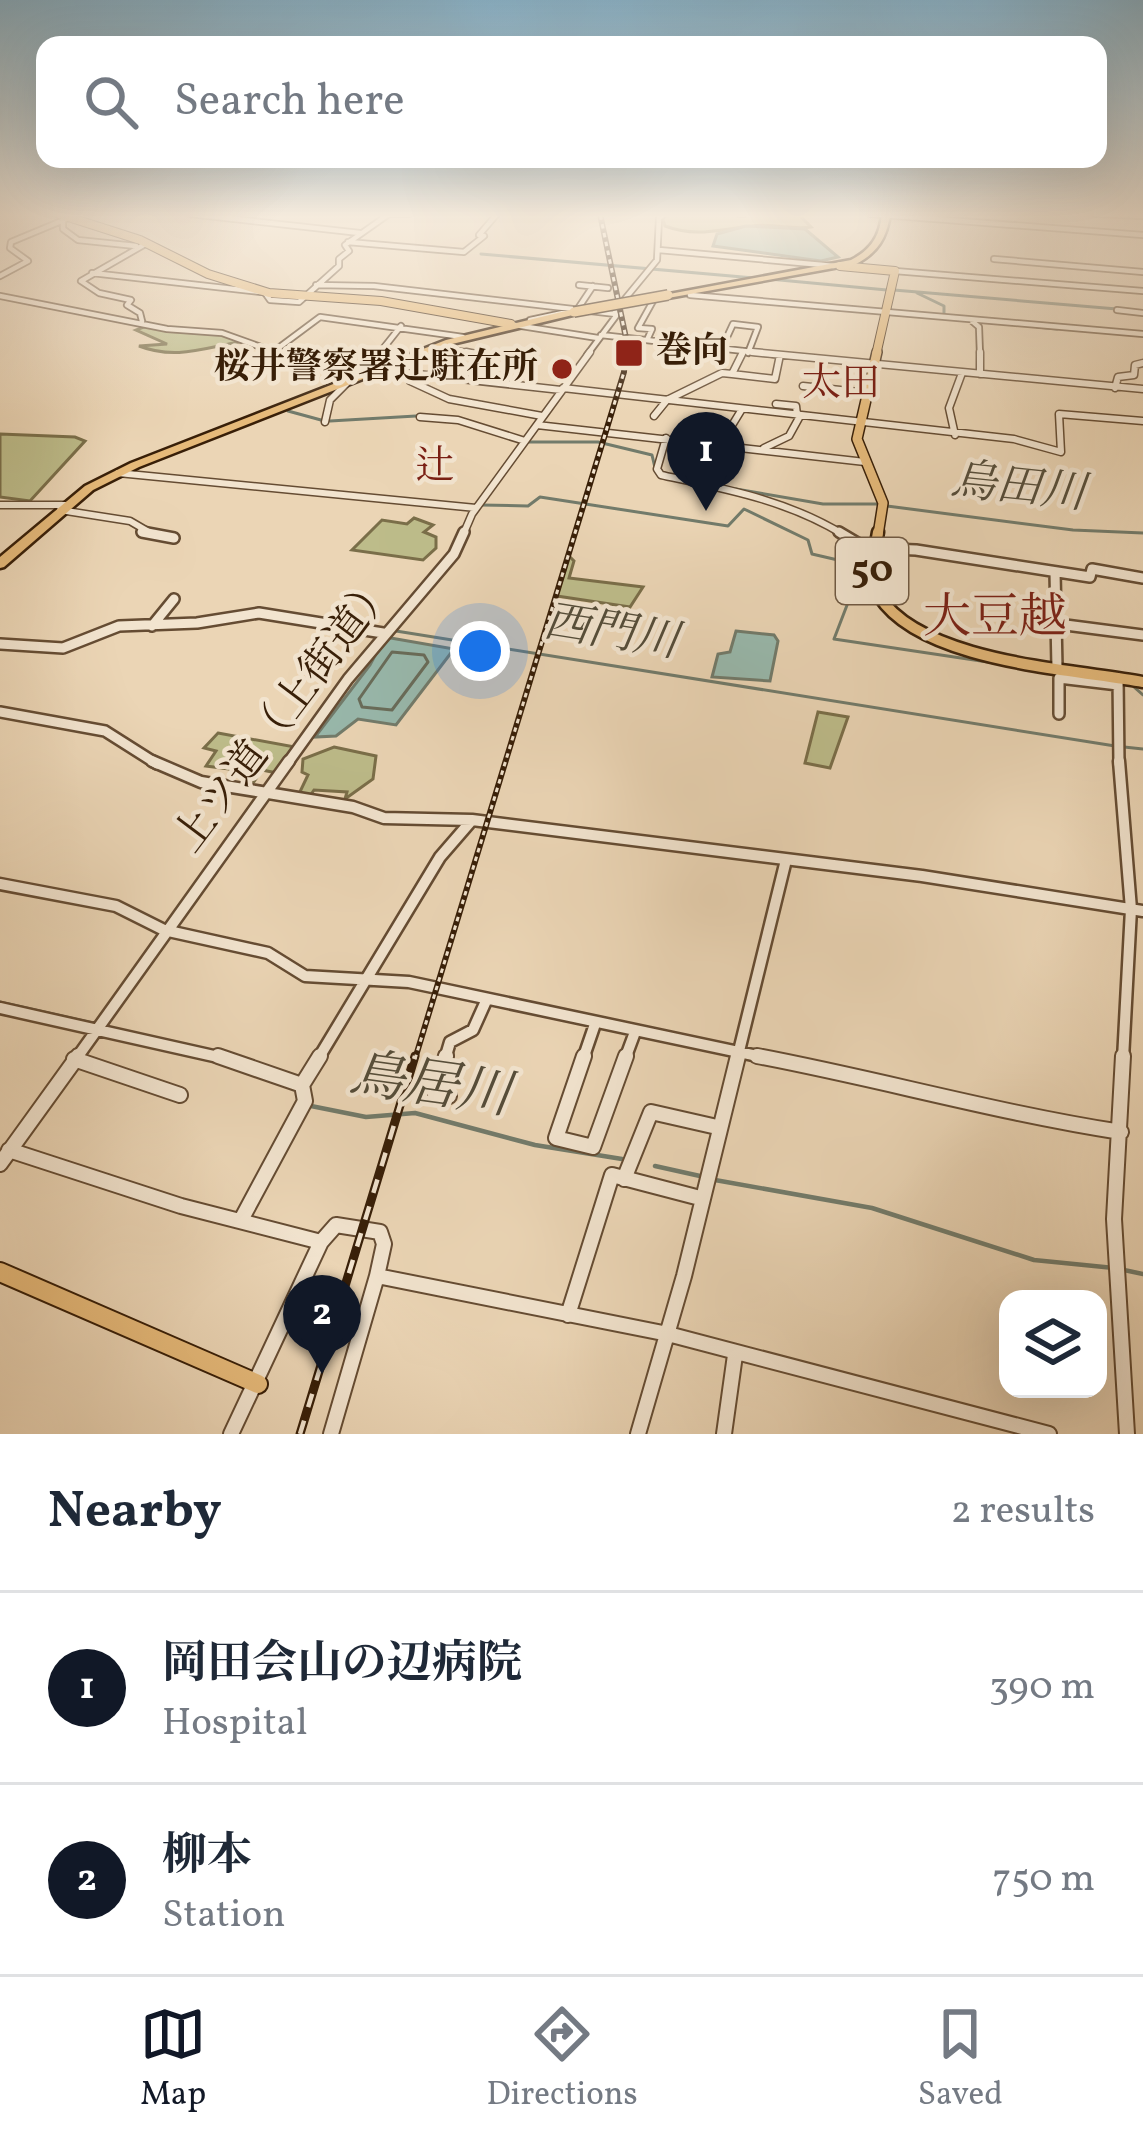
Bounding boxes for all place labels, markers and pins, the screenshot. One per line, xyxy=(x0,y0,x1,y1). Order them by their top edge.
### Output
place label: 巻向 xyxy=(656,328,728,378)
marker: 巻向 xyxy=(613,337,645,369)
place label: 桜井警察署辻駐在所 xyxy=(214,344,538,394)
marker: 桜井警察署辻駐在所 xyxy=(549,356,575,382)
pin: 1 xyxy=(667,412,745,511)
pin: 2 xyxy=(283,1275,361,1374)

